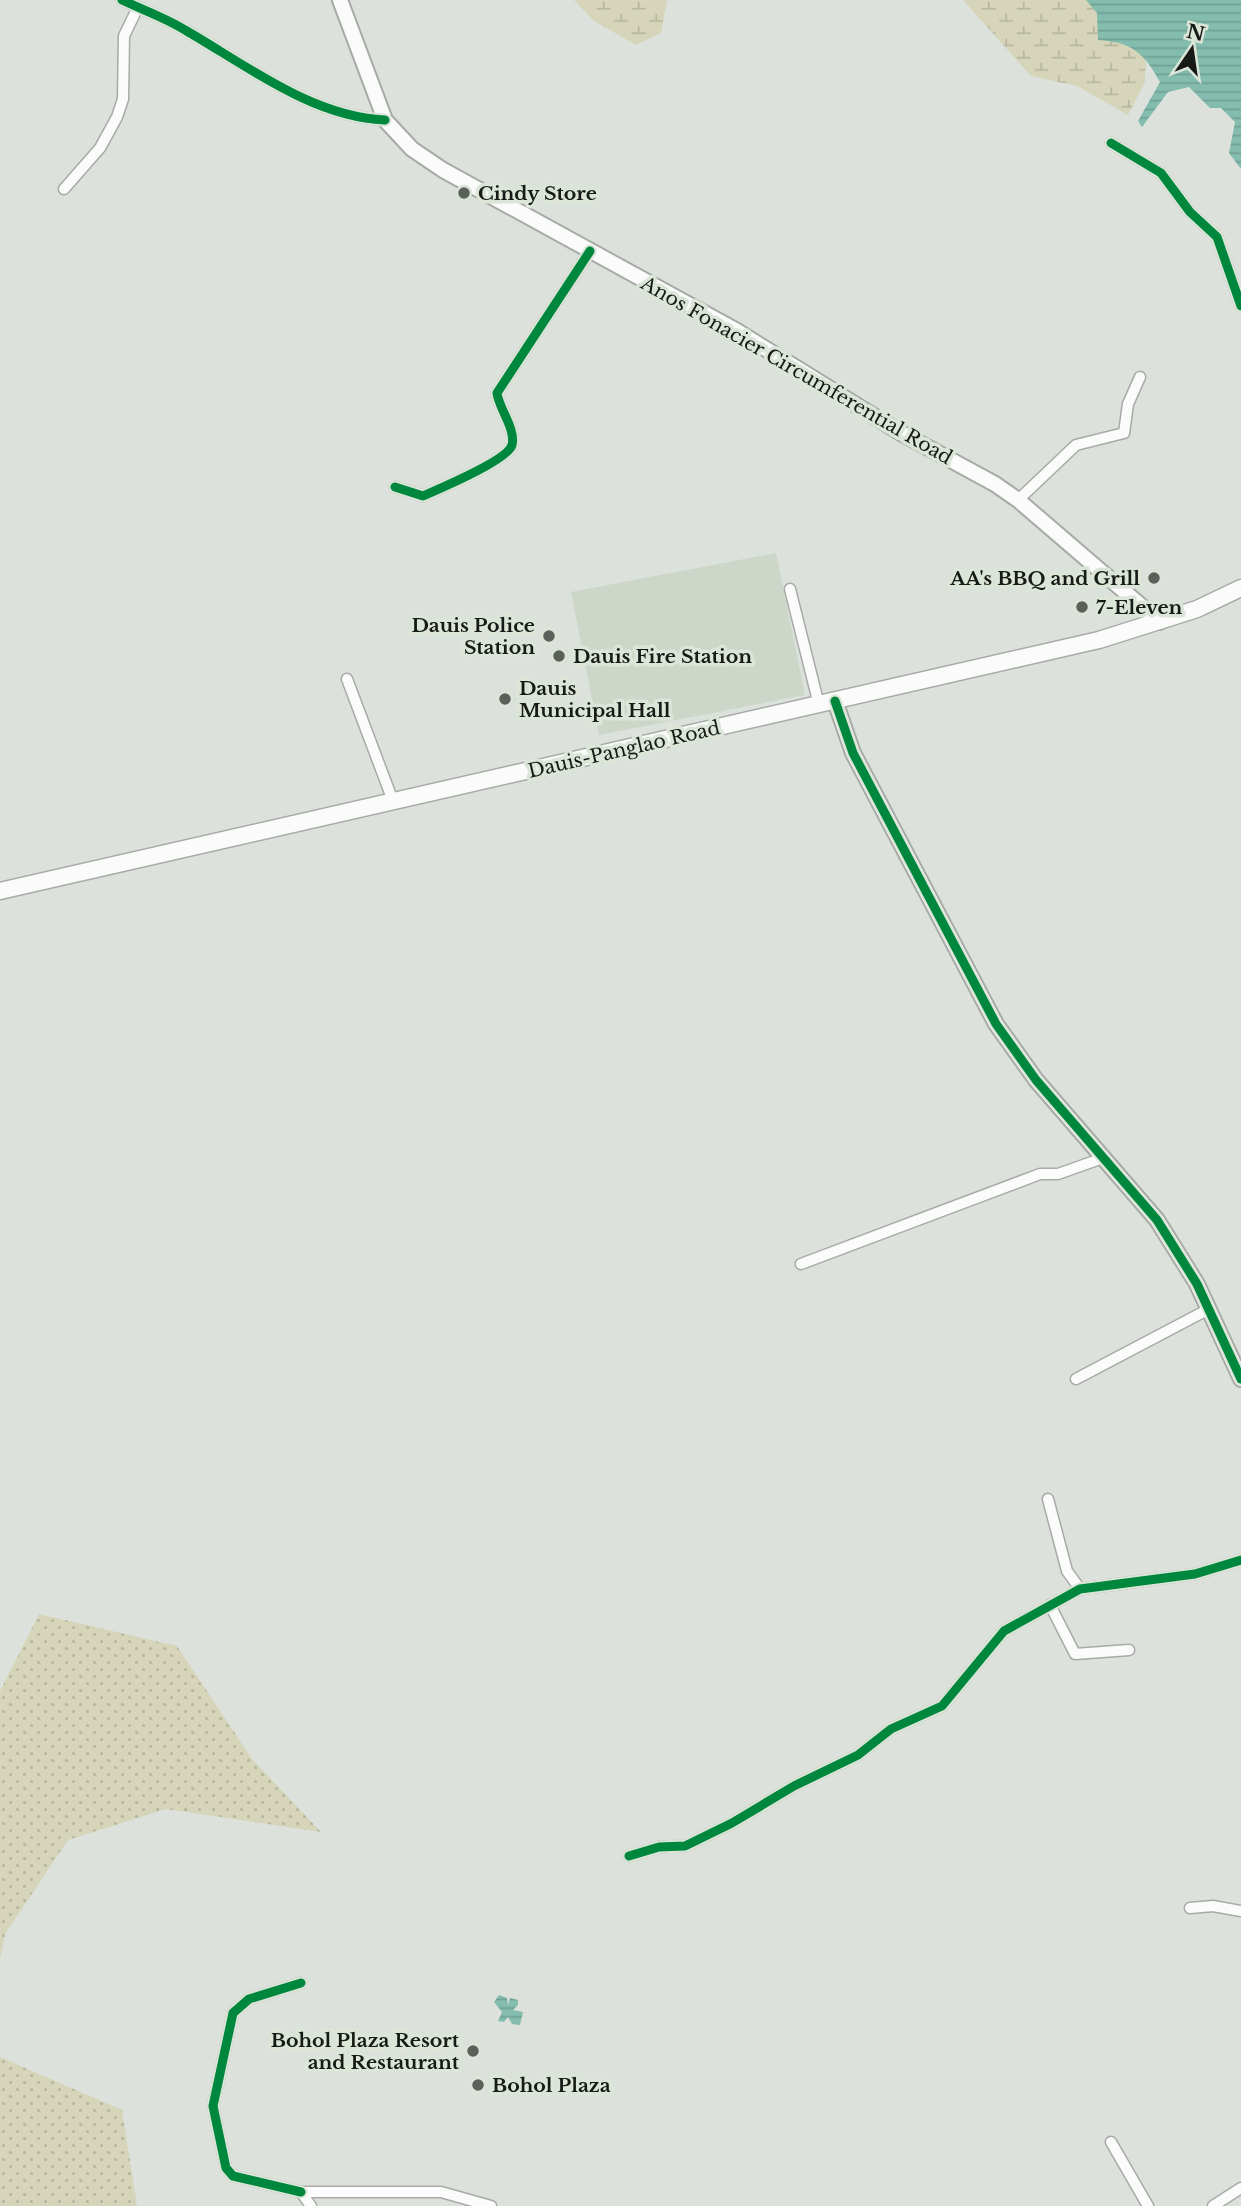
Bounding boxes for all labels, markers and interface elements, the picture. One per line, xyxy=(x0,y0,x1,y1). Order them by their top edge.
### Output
north arrow xyxy=(1157,14,1227,84)
text: N xyxy=(1184,20,1207,46)
place label: Cindy Store xyxy=(478,182,597,205)
marker: Cindy Store xyxy=(456,185,472,201)
street label: Anos Fonacier Circumferential Road xyxy=(636,271,957,469)
place label: AA's BBQ and Grill xyxy=(949,567,1140,590)
marker: AA's BBQ and Grill xyxy=(1146,570,1162,586)
place label: 7-Eleven xyxy=(1096,596,1183,619)
marker: 7-Eleven xyxy=(1074,599,1090,615)
place label: Dauis Police Station xyxy=(411,614,535,659)
marker: Dauis Police Station xyxy=(541,628,557,644)
place label: Dauis Fire Station xyxy=(573,645,752,668)
marker: Dauis Fire Station xyxy=(551,648,567,664)
place label: Dauis Municipal Hall xyxy=(519,677,671,722)
marker: Dauis Municipal Hall xyxy=(497,691,513,707)
street label: Dauis-Panglao Road xyxy=(526,716,723,783)
place label: Bohol Plaza Resort and Restaurant xyxy=(271,2029,460,2074)
marker: Bohol Plaza Resort and Restaurant xyxy=(465,2043,481,2059)
place label: Bohol Plaza xyxy=(492,2074,611,2097)
marker: Bohol Plaza xyxy=(470,2077,486,2093)

